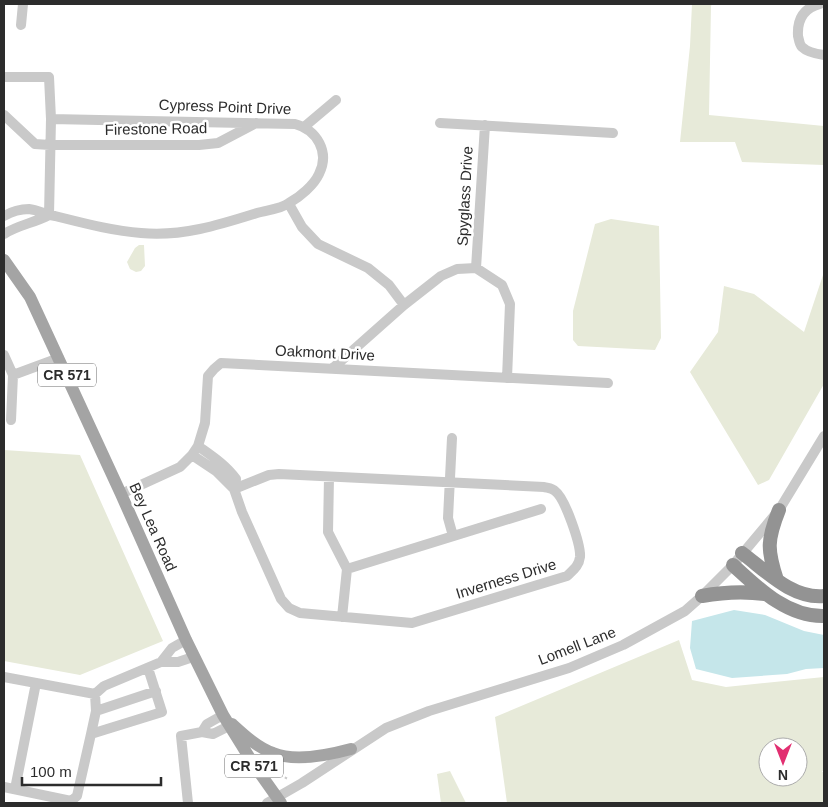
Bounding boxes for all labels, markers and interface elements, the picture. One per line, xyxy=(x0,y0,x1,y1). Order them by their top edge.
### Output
street label: Cypress Point Drive xyxy=(158,96,292,117)
street label: Firestone Road xyxy=(105,119,207,138)
street label: Spyglass Drive xyxy=(453,146,476,246)
street label: Oakmont Drive xyxy=(275,341,375,364)
road number: CR 571 xyxy=(38,364,96,386)
street label: Bey Lea Road xyxy=(126,480,181,574)
street label: Inverness Drive xyxy=(454,555,558,602)
street label: Lomell Lane xyxy=(536,623,618,668)
north arrow xyxy=(758,737,808,787)
scale bar xyxy=(22,754,161,786)
road number: CR 571 xyxy=(225,754,283,778)
text: 100 m xyxy=(30,763,72,780)
text: N xyxy=(778,767,788,783)

